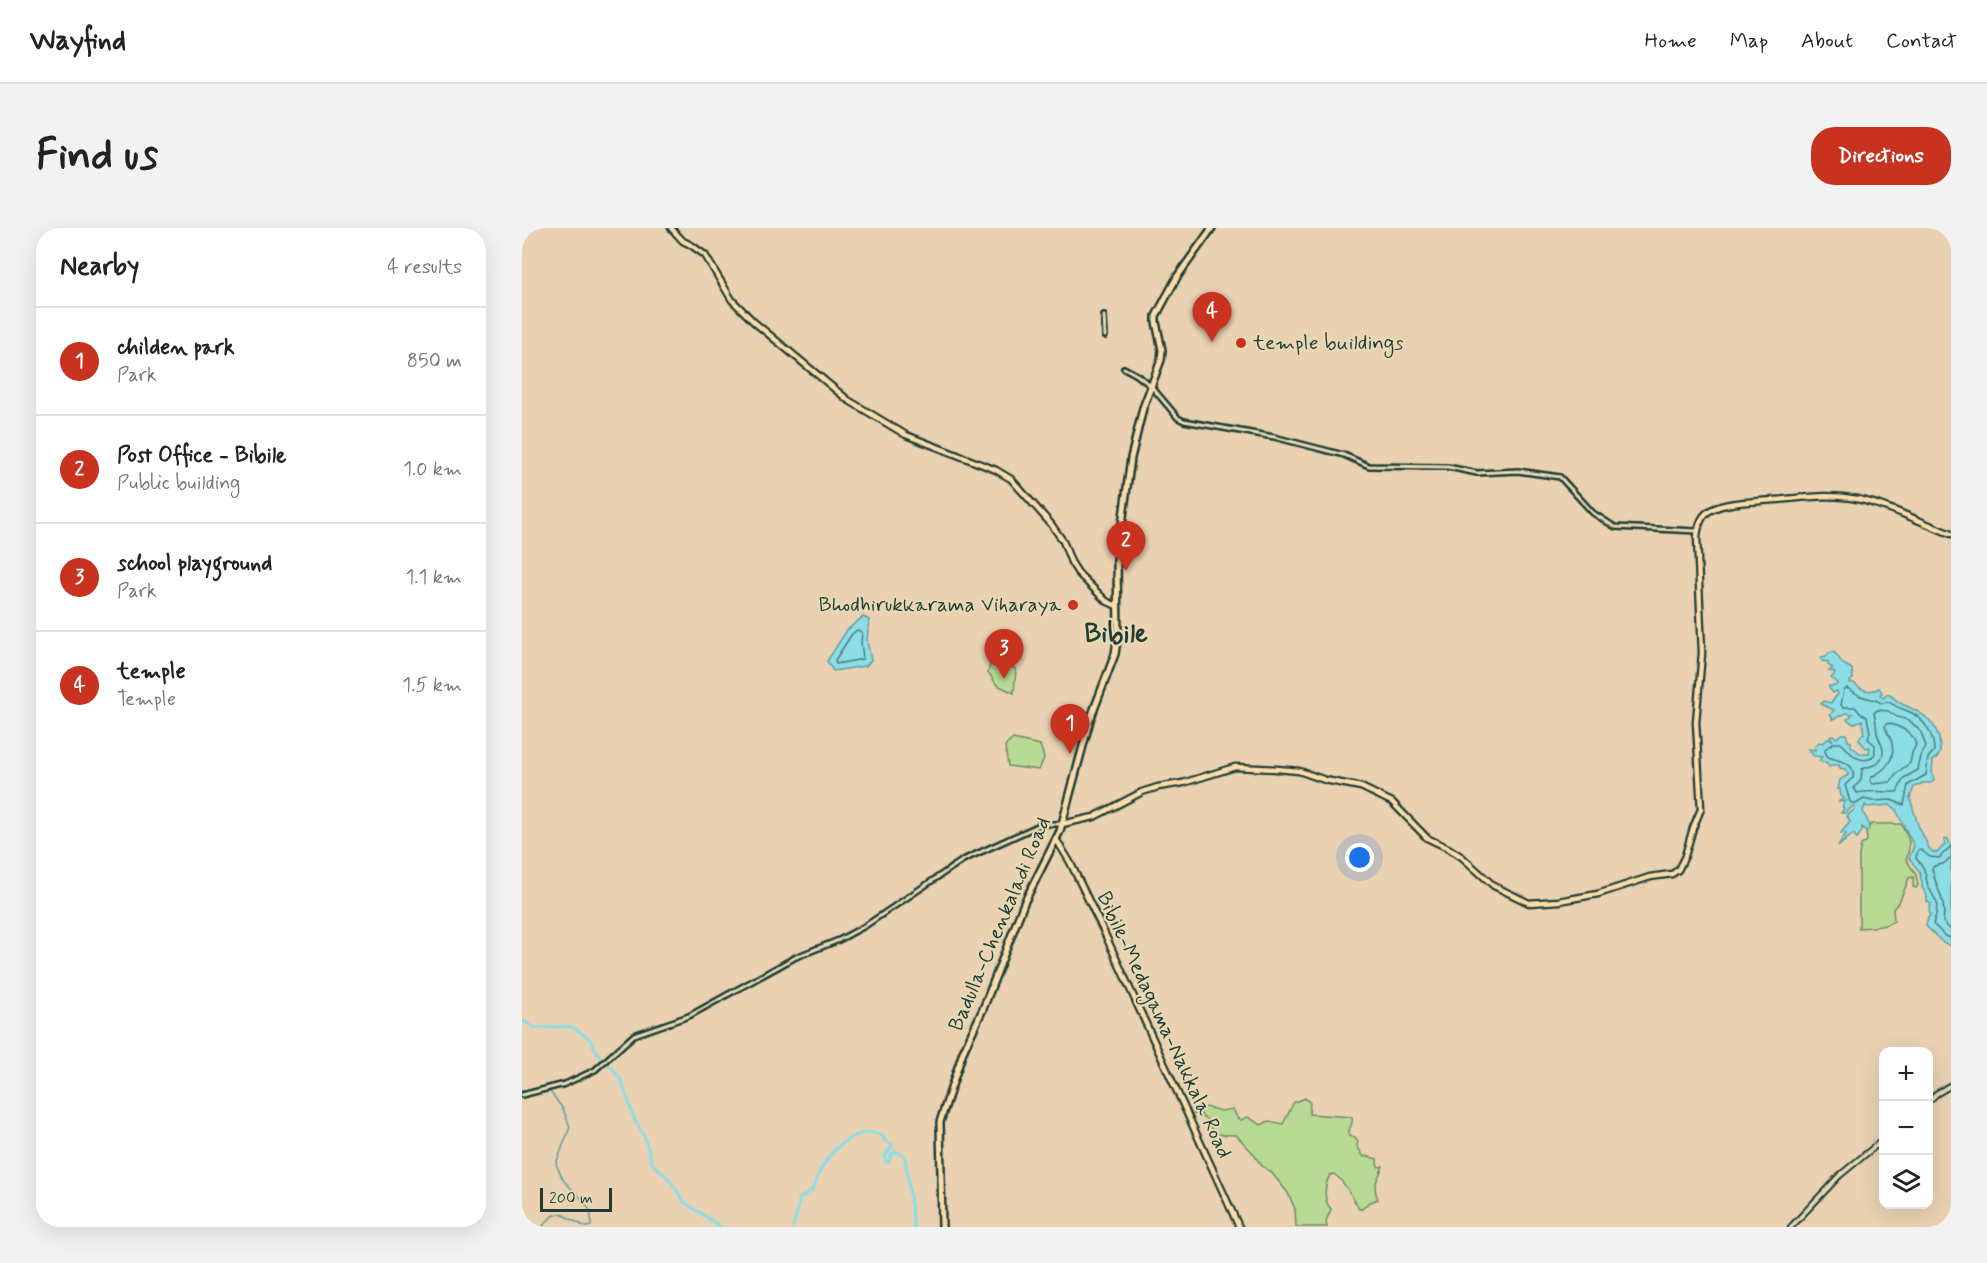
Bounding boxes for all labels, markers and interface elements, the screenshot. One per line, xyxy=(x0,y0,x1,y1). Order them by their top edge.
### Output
text: Wayfind xyxy=(30,23,126,60)
text: Home xyxy=(1645,27,1697,55)
text: Map xyxy=(1730,27,1768,55)
text: About xyxy=(1801,27,1853,55)
text: Contact xyxy=(1886,27,1957,55)
button: Directions xyxy=(1811,127,1951,185)
text: Find us xyxy=(36,129,158,184)
text: Nearby xyxy=(60,250,139,284)
text: 4 results xyxy=(387,254,462,281)
pin: 4 xyxy=(1192,292,1232,342)
place label: temple buildings xyxy=(1252,329,1404,358)
text: childen park xyxy=(117,334,235,362)
marker: temple buildings xyxy=(1234,336,1248,350)
text: 1 xyxy=(75,348,84,375)
text: 850 m xyxy=(407,348,462,375)
text: Park xyxy=(117,362,157,389)
text: Post Office - Bibile xyxy=(117,442,286,470)
text: 2 xyxy=(75,456,84,483)
text: 1.0 km xyxy=(403,456,462,483)
text: Public building xyxy=(117,470,240,497)
pin: 2 xyxy=(1106,522,1146,571)
text: school playground xyxy=(117,550,272,578)
text: 3 xyxy=(75,564,84,591)
text: 1.1 km xyxy=(405,564,462,591)
text: Park xyxy=(117,578,157,605)
place label: Bhodhirukkarama Viharaya xyxy=(818,591,1061,619)
marker: Bhodhirukkarama Viharaya xyxy=(1066,598,1080,612)
district label: Bibile xyxy=(1084,617,1148,652)
pin: 3 xyxy=(984,630,1024,679)
text: temple xyxy=(117,658,186,686)
text: 4 xyxy=(74,672,85,699)
text: 1.5 km xyxy=(402,672,462,699)
text: Temple xyxy=(117,686,176,713)
pin: 1 xyxy=(1050,704,1090,754)
street label: Badulla-Chenkaladi Road xyxy=(942,813,1058,1035)
your location xyxy=(1345,843,1374,872)
street label: Bibile-Medagama-Nakkala Road xyxy=(1089,887,1238,1163)
map controls xyxy=(1879,1047,1933,1209)
button: + xyxy=(1879,1047,1933,1101)
button: − xyxy=(1879,1101,1933,1155)
button: layers xyxy=(1879,1155,1933,1209)
scale bar xyxy=(540,1185,612,1212)
text: 200 m xyxy=(549,1188,593,1209)

